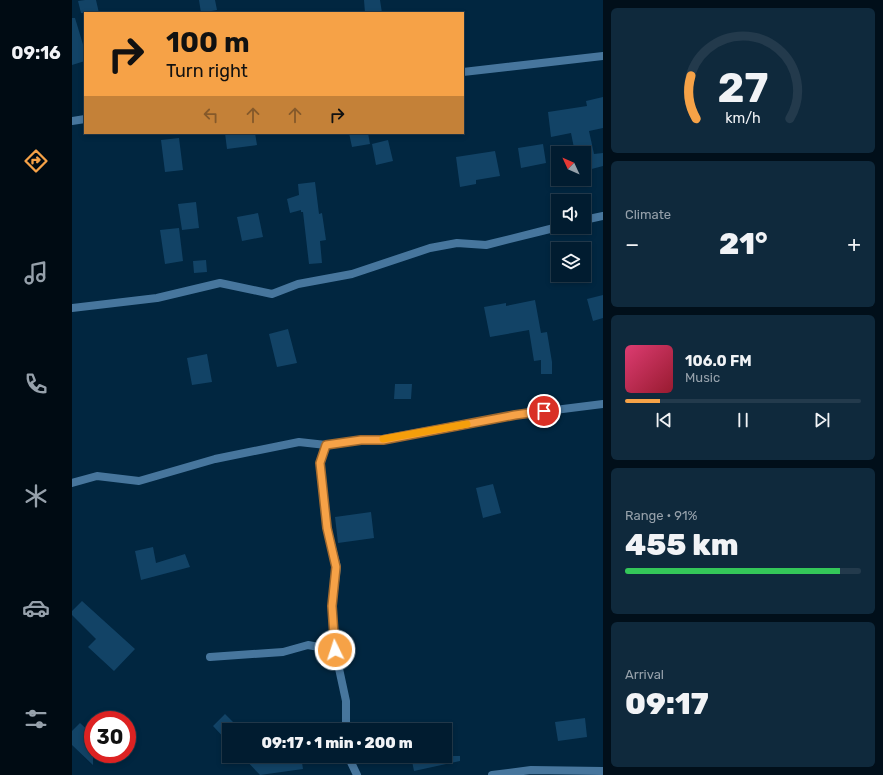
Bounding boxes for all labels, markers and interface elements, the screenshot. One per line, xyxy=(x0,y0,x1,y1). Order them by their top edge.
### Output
text: 100 m xyxy=(166,26,250,59)
icon: right xyxy=(100,28,152,80)
text: 09:16 xyxy=(11,42,61,64)
text: Turn right xyxy=(166,60,248,82)
text: 27 xyxy=(718,63,768,112)
icon: left xyxy=(200,104,222,126)
icon: ahead xyxy=(242,104,264,126)
icon: ahead xyxy=(284,104,306,126)
icon: right xyxy=(326,104,348,126)
text: km/h xyxy=(725,109,761,126)
north arrow xyxy=(551,146,591,186)
map controls xyxy=(551,146,591,282)
icon: directions xyxy=(22,147,50,175)
button: sound xyxy=(551,194,591,234)
text: Climate xyxy=(625,207,671,222)
text: 21° xyxy=(719,226,768,262)
text: − xyxy=(625,231,639,258)
text: + xyxy=(847,231,861,258)
button: layers xyxy=(551,242,591,282)
icon: music xyxy=(22,259,50,287)
text: 106.0 FM xyxy=(685,352,752,370)
icon: phone xyxy=(22,370,50,398)
text: Music xyxy=(685,370,720,385)
pin xyxy=(527,394,561,428)
icon: arrive xyxy=(533,400,555,422)
icon: previous xyxy=(653,409,675,431)
icon: pause xyxy=(732,409,754,431)
icon: next xyxy=(811,409,833,431)
icon: climate xyxy=(22,482,50,510)
text: Range · 91% xyxy=(625,508,697,523)
text: 455 km xyxy=(625,527,739,563)
icon: car xyxy=(22,594,50,622)
position arrow xyxy=(314,629,356,671)
text: Arrival xyxy=(625,667,664,682)
text: 09:17 xyxy=(625,686,709,722)
icon: filters xyxy=(22,705,50,733)
speed limit sign: 30 xyxy=(84,711,136,763)
text: 09:17 · 1 min · 200 m xyxy=(261,734,413,752)

